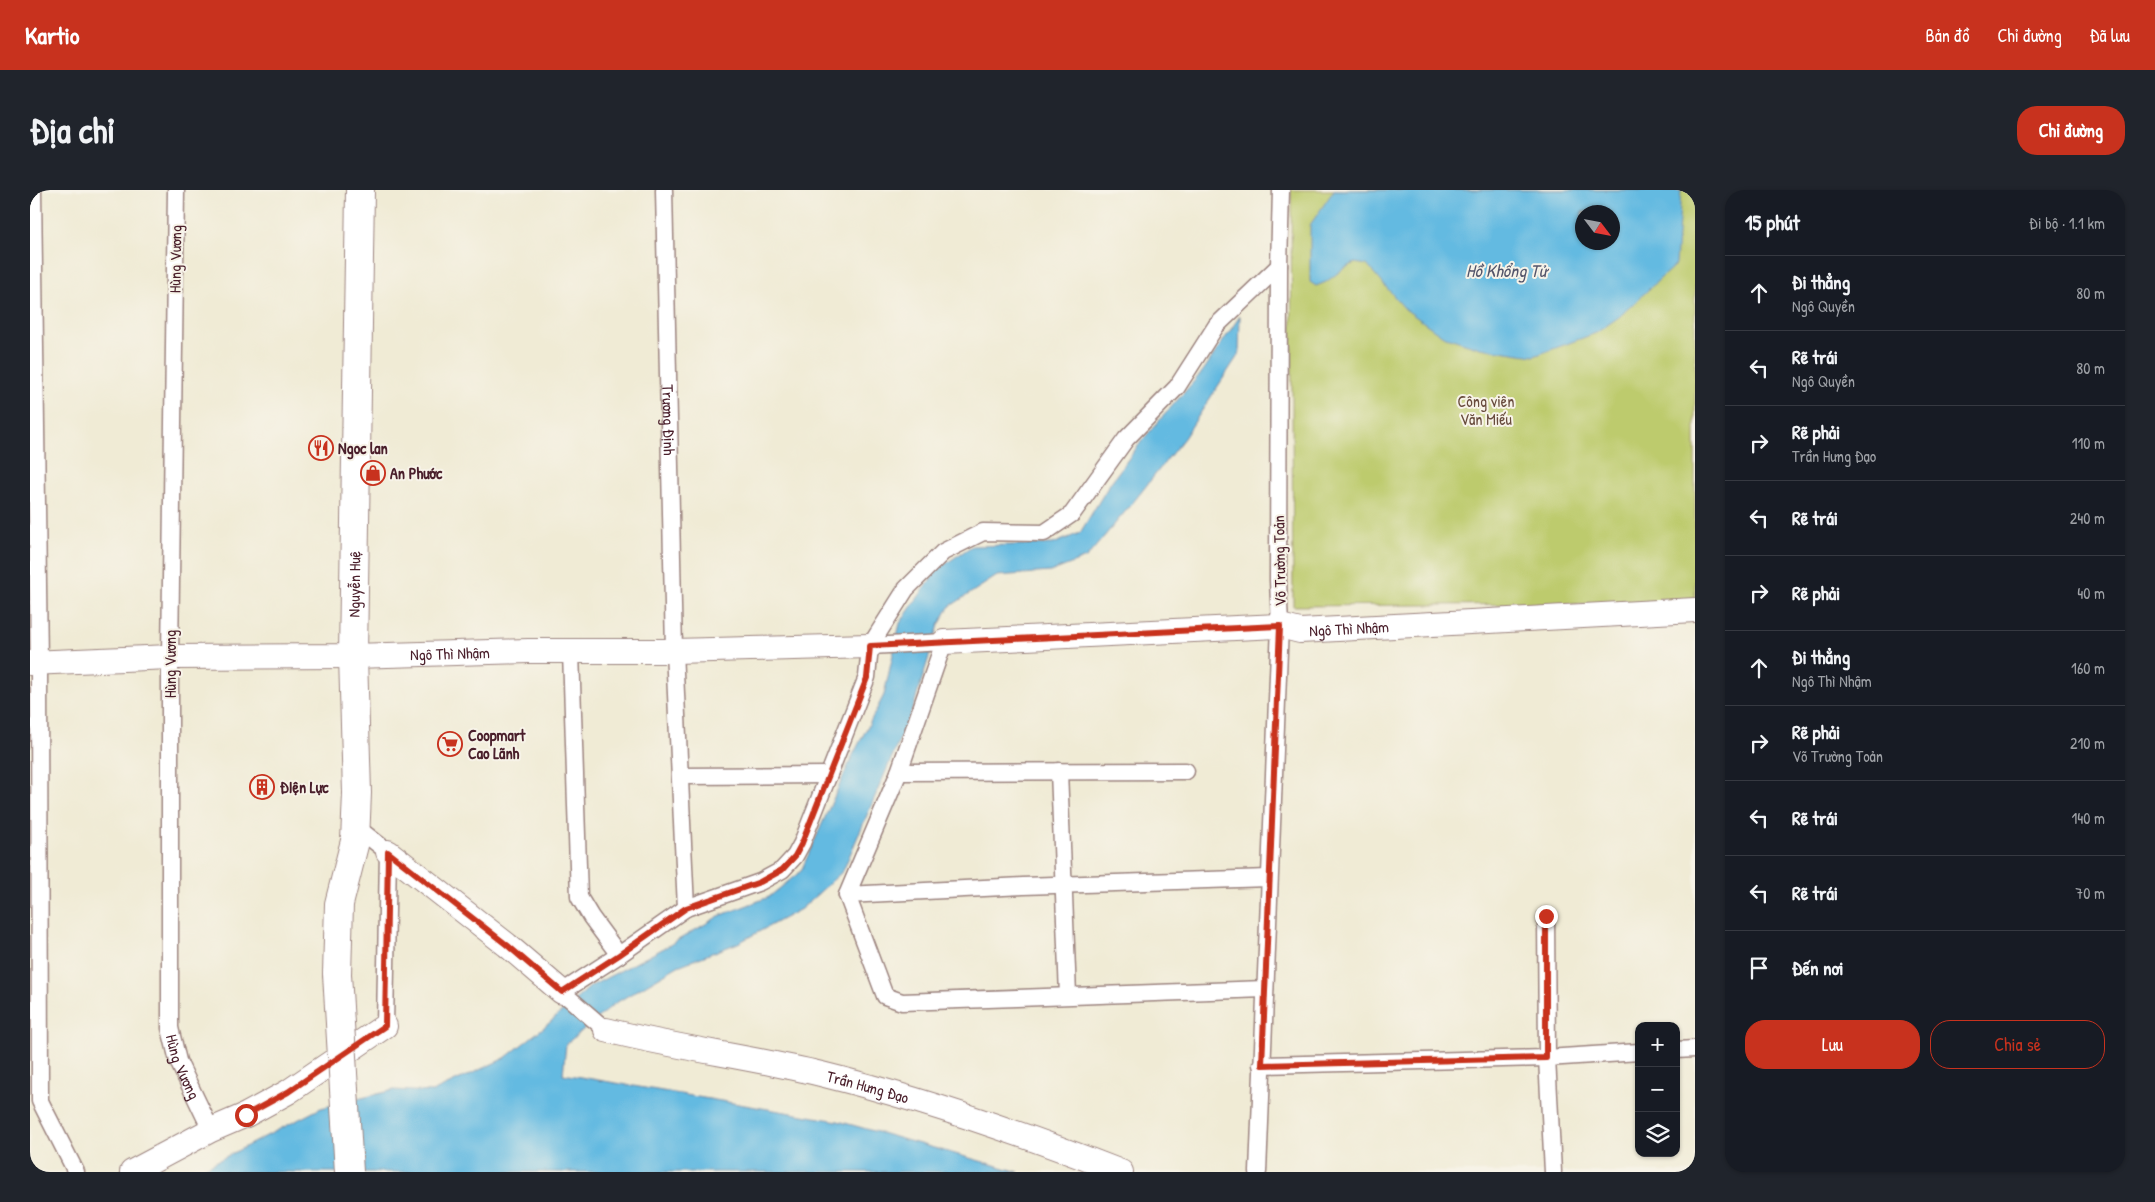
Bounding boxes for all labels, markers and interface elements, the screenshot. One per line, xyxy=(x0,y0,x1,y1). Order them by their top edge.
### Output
text: Kartio xyxy=(25,19,80,51)
text: Bản đồ xyxy=(1926,23,1969,48)
text: Chỉ đường xyxy=(1997,23,2062,48)
text: Đã lưu xyxy=(2090,23,2130,48)
button: Chỉ đường xyxy=(2017,106,2125,155)
text: Địa chỉ xyxy=(30,107,115,154)
north arrow xyxy=(1575,205,1620,250)
text: 15 phút xyxy=(1745,208,1800,237)
text: Đi bộ · 1.1 km xyxy=(2029,212,2105,234)
street label: Hùng Vương xyxy=(163,225,187,293)
water label: Hồ Khổng Tử xyxy=(1466,258,1550,283)
text: Đi thẳng xyxy=(1792,269,1850,295)
icon: ahead xyxy=(1745,279,1773,307)
text: 80 m xyxy=(2076,282,2105,304)
text: Ngô Quyền xyxy=(1792,295,1855,317)
text: Rẽ trái xyxy=(1792,344,1838,370)
icon: left xyxy=(1745,354,1773,382)
text: 80 m xyxy=(2076,357,2105,379)
text: Ngô Quyền xyxy=(1792,370,1855,392)
street label: Trương Định xyxy=(657,384,681,456)
park label: Công viên Văn Miếu xyxy=(1458,390,1514,430)
text: Rẽ phải xyxy=(1792,419,1840,445)
icon: right xyxy=(1745,429,1773,457)
text: 110 m xyxy=(2072,432,2105,454)
restaurant icon: Ngoc lan xyxy=(308,435,334,461)
place label: Ngoc lan xyxy=(338,437,388,460)
text: Trần Hưng Đạo xyxy=(1792,445,1876,467)
shop icon: An Phước xyxy=(360,460,386,486)
place label: An Phước xyxy=(390,462,443,484)
icon: left xyxy=(1745,504,1773,532)
text: Rẽ trái xyxy=(1792,505,1838,531)
text: 240 m xyxy=(2070,507,2105,529)
street label: Võ Trường Toản xyxy=(1267,515,1291,607)
street label: Nguyễn Huệ xyxy=(343,550,366,618)
icon: right xyxy=(1745,579,1773,607)
text: Rẽ phải xyxy=(1792,580,1840,606)
text: 40 m xyxy=(2077,582,2105,604)
street label: Ngô Thì Nhậm xyxy=(1309,615,1389,641)
street label: Hùng Vương xyxy=(159,630,181,698)
street label: Ngô Thì Nhậm xyxy=(410,641,490,665)
text: Đi thẳng xyxy=(1792,644,1850,670)
icon: ahead xyxy=(1745,654,1773,682)
text: 160 m xyxy=(2071,657,2105,679)
text: Ngô Thì Nhậm xyxy=(1792,670,1872,692)
text: Rẽ phải xyxy=(1792,719,1840,745)
place label: Coopmart Cao Lãnh xyxy=(468,724,526,764)
icon: right xyxy=(1745,729,1773,757)
supermarket icon: Coopmart Cao Lãnh xyxy=(437,731,463,757)
text: 210 m xyxy=(2070,732,2105,754)
text: Võ Trường Toản xyxy=(1792,745,1883,767)
building icon: ĐIện Lực xyxy=(249,774,275,800)
place label: ĐIện Lực xyxy=(280,776,329,798)
icon: left xyxy=(1745,804,1773,832)
text: Rẽ trái xyxy=(1792,805,1838,831)
text: 140 m xyxy=(2071,807,2105,829)
icon: left xyxy=(1745,879,1773,907)
text: Rẽ trái xyxy=(1792,880,1838,906)
text: 70 m xyxy=(2075,882,2105,904)
route end xyxy=(1535,905,1558,928)
icon: arrive xyxy=(1745,954,1773,982)
text: Đến nơi xyxy=(1792,955,1843,981)
button: Lưu xyxy=(1745,1020,1920,1069)
button: Chia sẻ xyxy=(1930,1020,2105,1069)
map controls xyxy=(1635,1022,1680,1157)
button: + xyxy=(1635,1022,1680,1067)
street label: Hùng Vương xyxy=(161,1032,206,1103)
street label: Trần Hưng Đạo xyxy=(824,1065,912,1109)
button: − xyxy=(1635,1067,1680,1112)
route start xyxy=(235,1104,258,1127)
button: layers xyxy=(1635,1112,1680,1157)

